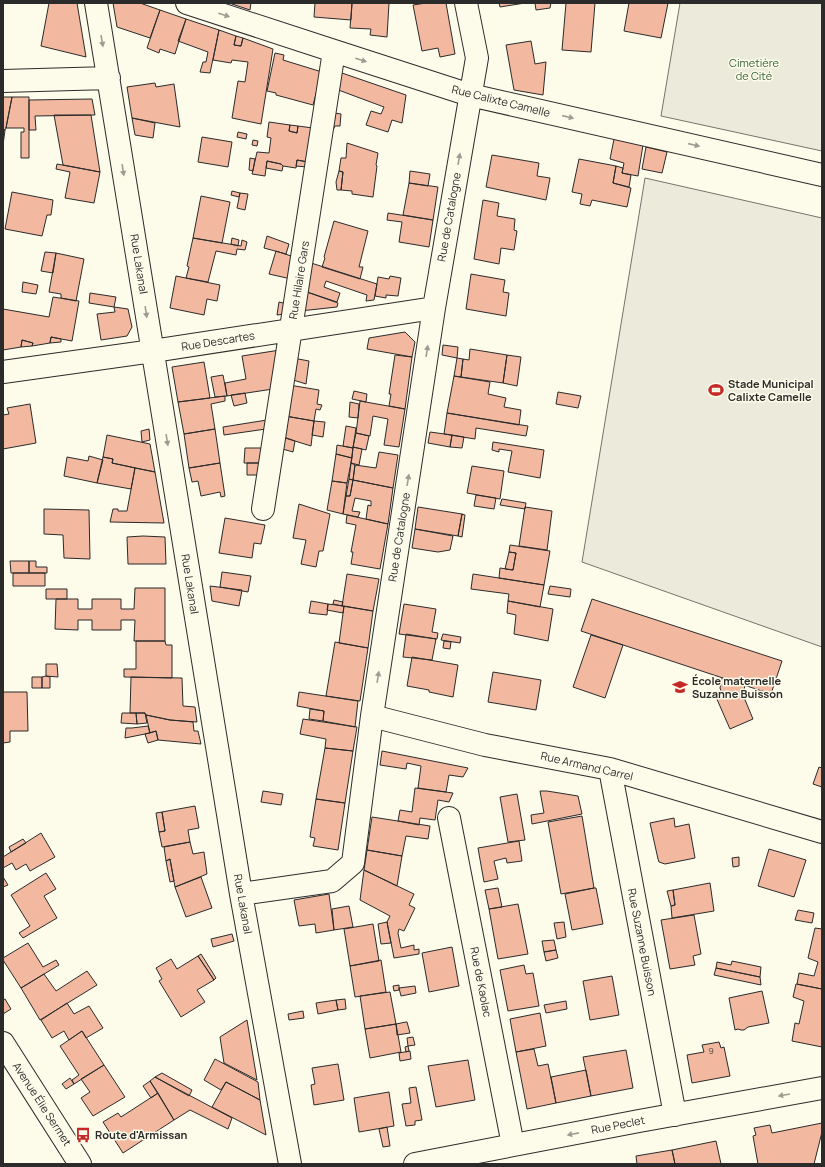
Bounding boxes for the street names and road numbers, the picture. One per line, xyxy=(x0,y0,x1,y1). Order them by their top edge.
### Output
street label: Rue Calixte Camelle xyxy=(450,81,553,120)
street label: Rue de Catalogne xyxy=(433,171,464,263)
street label: Rue Lakanal xyxy=(127,233,152,295)
street label: Rue Hilaire Gars xyxy=(285,239,312,320)
street label: Rue Descartes xyxy=(180,327,256,354)
street label: Rue de Catalogne xyxy=(384,491,413,583)
street label: Rue Lakanal xyxy=(178,553,203,615)
street label: Rue Armand Carrel xyxy=(539,748,635,783)
street label: Rue Lakanal xyxy=(231,873,256,935)
street label: Rue Suzanne Buisson xyxy=(625,887,660,997)
street label: Rue de Kaolac xyxy=(467,946,496,1018)
street label: Avenue Élie Sermet xyxy=(10,1059,75,1149)
street label: Rue Peclet xyxy=(590,1112,646,1137)

